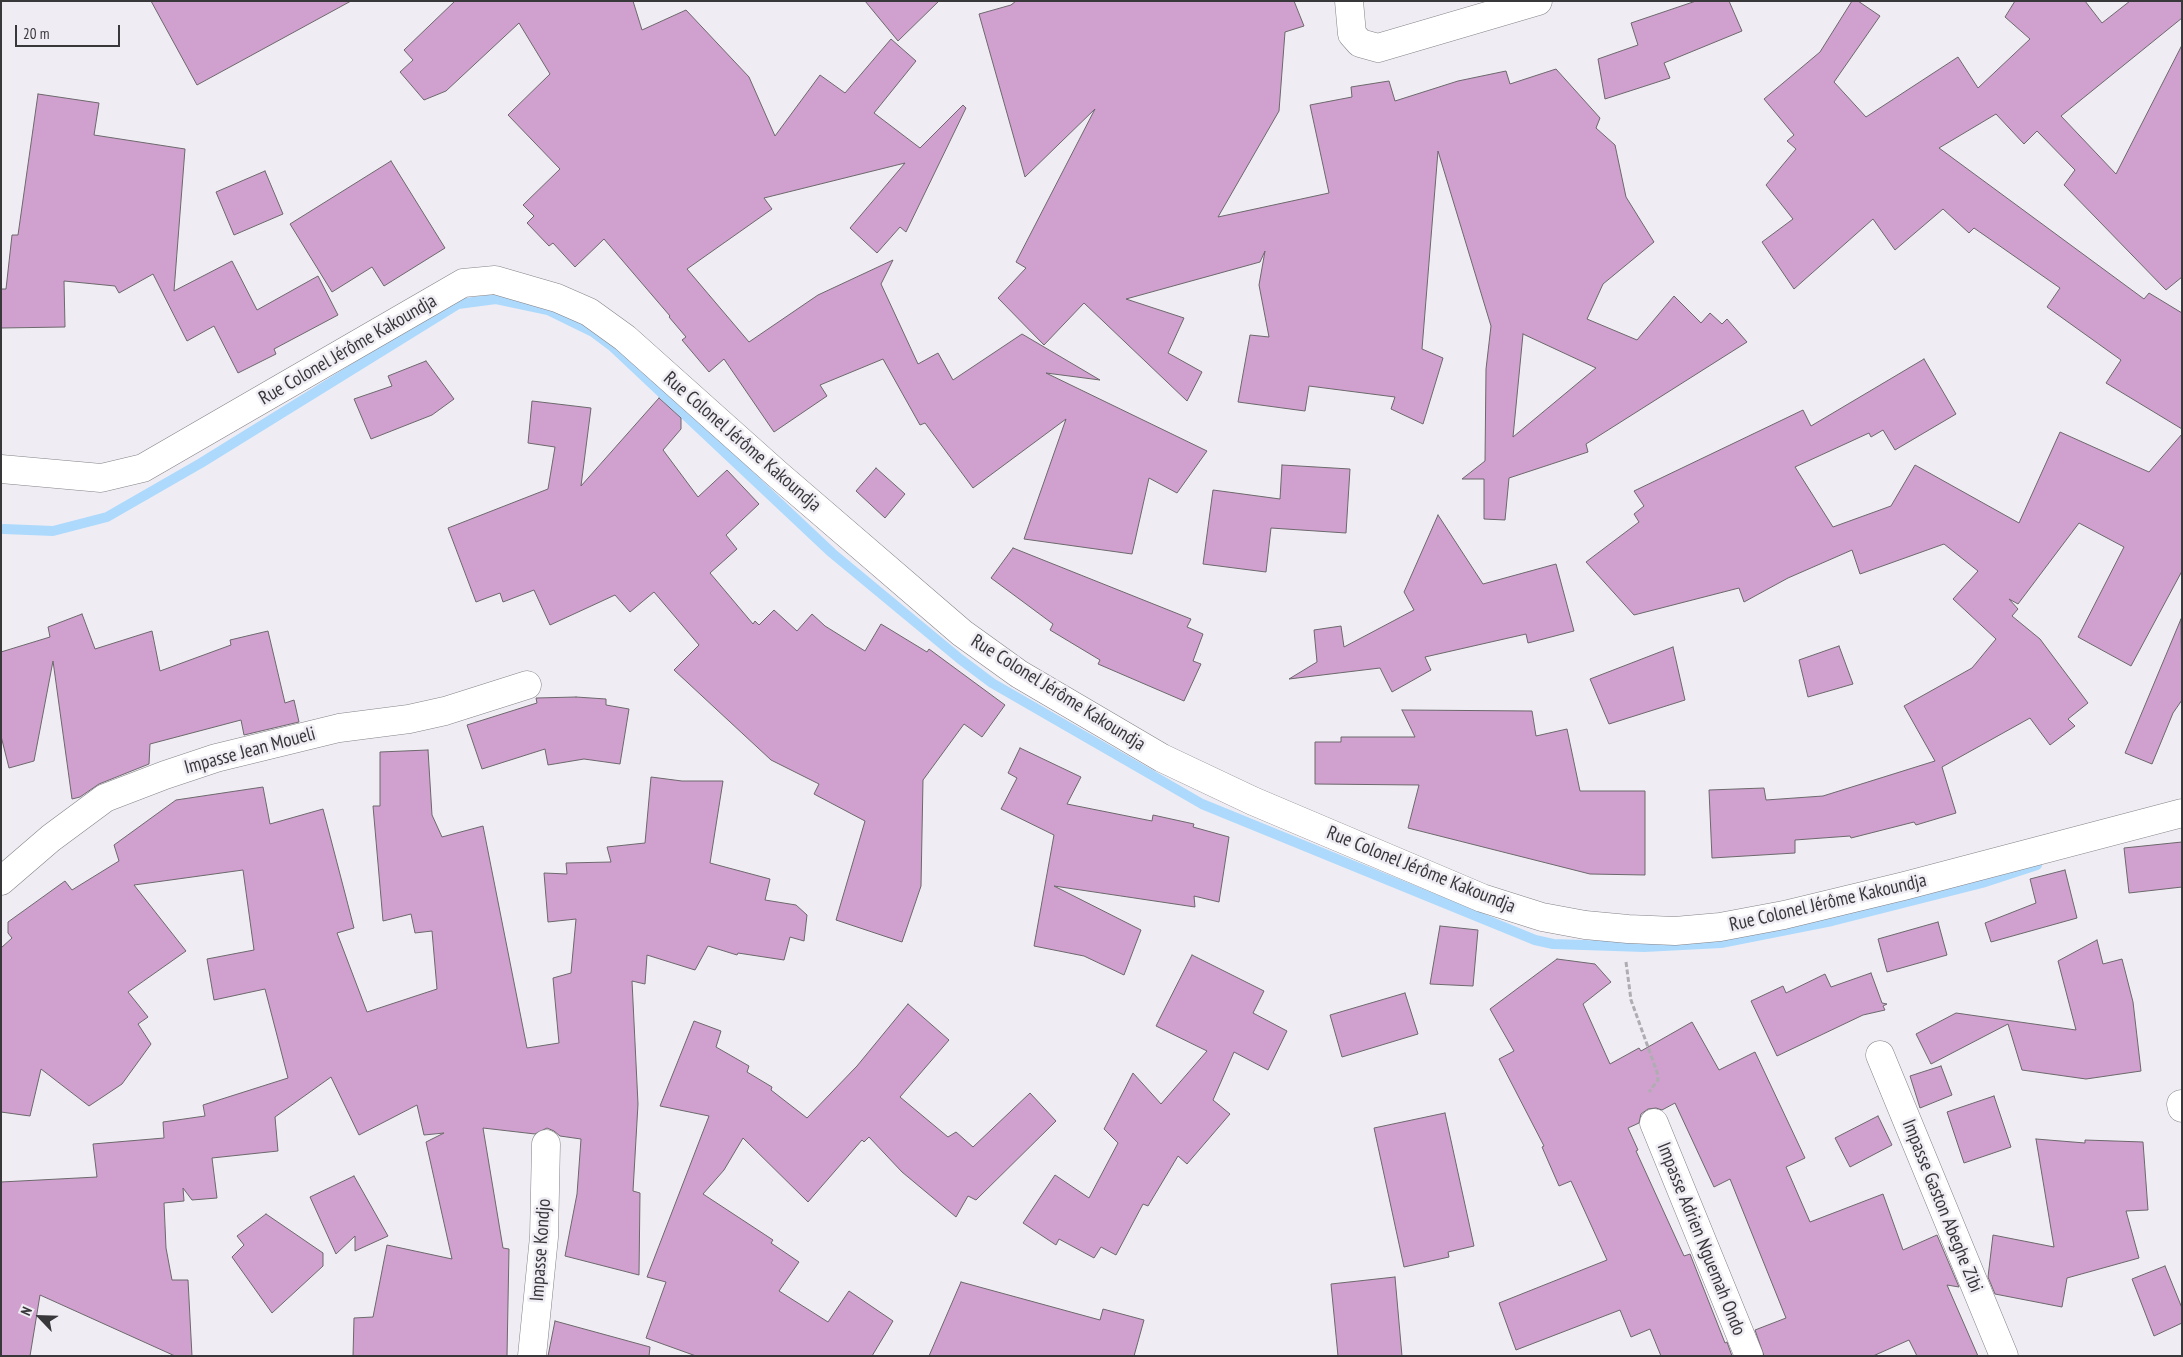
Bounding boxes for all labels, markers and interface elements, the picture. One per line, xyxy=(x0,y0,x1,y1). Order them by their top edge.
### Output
scale bar xyxy=(18,15,122,47)
text: 20 m xyxy=(23,24,49,43)
street label: Rue Colonel Jérôme Kakoundja xyxy=(255,290,441,410)
street label: Rue Colonel Jérôme Kakoundja xyxy=(659,367,825,517)
street label: Rue Colonel Jérôme Kakoundja xyxy=(967,630,1149,756)
street label: Impasse Jean Moueli xyxy=(182,723,318,779)
street label: Rue Colonel Jérôme Kakoundja xyxy=(1323,822,1519,918)
street label: Rue Colonel Jérôme Kakoundja xyxy=(1727,869,1929,937)
street label: Impasse Gaston Abeghe Zibi xyxy=(1897,1116,1987,1296)
street label: Impasse Adrien Nguemah Ondo xyxy=(1652,1139,1750,1339)
street label: Impasse Kondjo xyxy=(526,1198,556,1302)
north arrow xyxy=(15,1292,65,1342)
text: N xyxy=(17,1304,36,1318)

